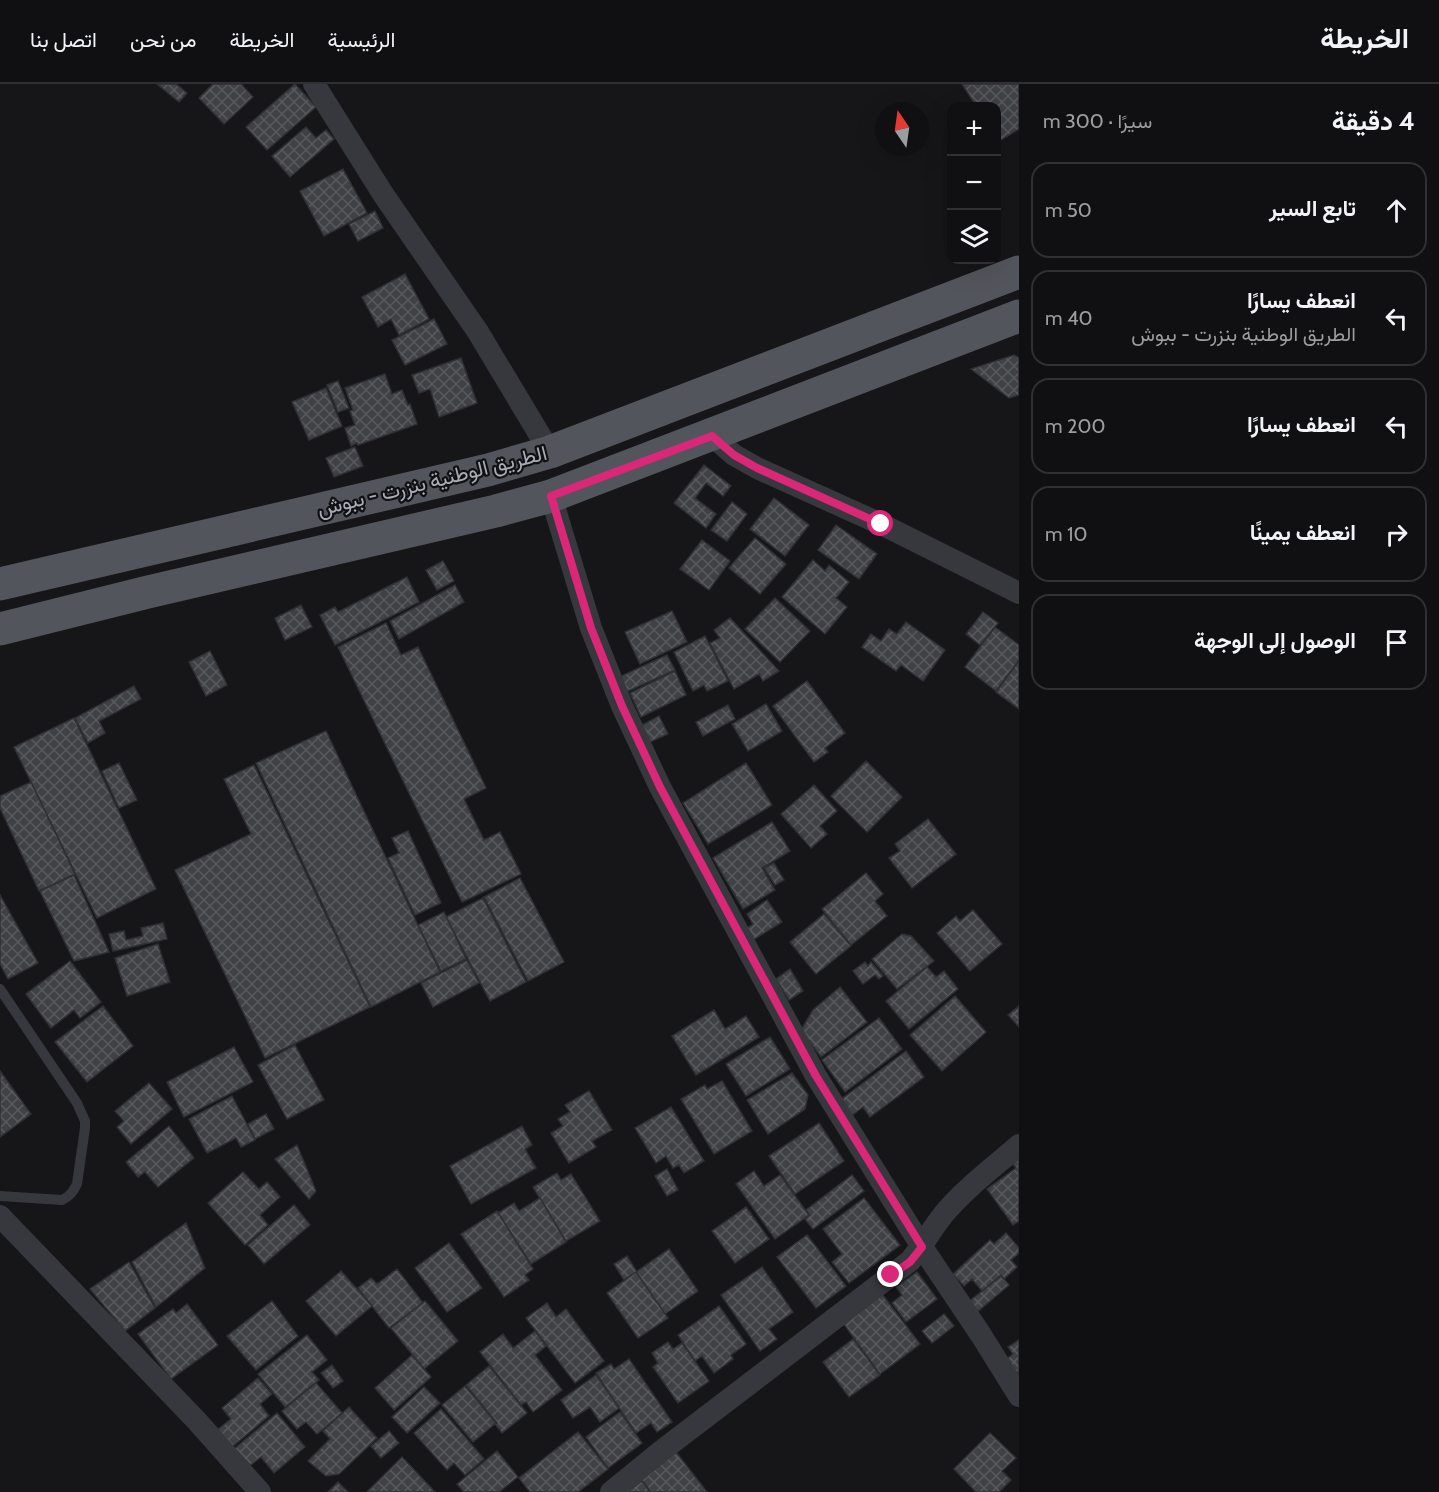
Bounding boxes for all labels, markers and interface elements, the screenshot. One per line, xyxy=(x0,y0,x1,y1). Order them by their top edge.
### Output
text: الخريطة xyxy=(1320,21,1409,55)
text: اتصل بنا xyxy=(30,27,97,52)
text: من نحن xyxy=(130,27,196,52)
text: الخريطة xyxy=(229,27,294,52)
text: الرئيسية xyxy=(327,27,395,52)
north arrow xyxy=(875,102,929,156)
map controls xyxy=(947,102,1001,264)
button: + xyxy=(947,102,1001,156)
text: 4 دقيقة xyxy=(1332,105,1415,137)
text: سيرًا · 300 m xyxy=(1043,109,1152,133)
button: − xyxy=(947,156,1001,210)
icon: ahead xyxy=(1380,194,1413,227)
text: تابع السير xyxy=(1269,195,1356,222)
text: 50 m xyxy=(1045,198,1092,222)
button: layers xyxy=(947,210,1001,264)
text: انعطف يسارًا xyxy=(1247,287,1356,314)
icon: left xyxy=(1380,302,1413,335)
text: 40 m xyxy=(1045,306,1093,330)
text: الطريق الوطنية بنزرت - ببوش xyxy=(1131,322,1356,346)
icon: left xyxy=(1380,410,1413,443)
text: انعطف يسارًا xyxy=(1247,411,1356,438)
text: 200 m xyxy=(1045,414,1105,438)
street label: الطريق الوطنية بنزرت - ببوش xyxy=(314,440,550,522)
route start xyxy=(867,510,893,536)
icon: right xyxy=(1380,518,1413,551)
text: انعطف يمينًا xyxy=(1250,519,1356,546)
text: 10 m xyxy=(1045,522,1088,546)
icon: arrive xyxy=(1380,626,1413,659)
text: الوصول إلى الوجهة xyxy=(1194,627,1356,654)
route end xyxy=(877,1261,903,1287)

